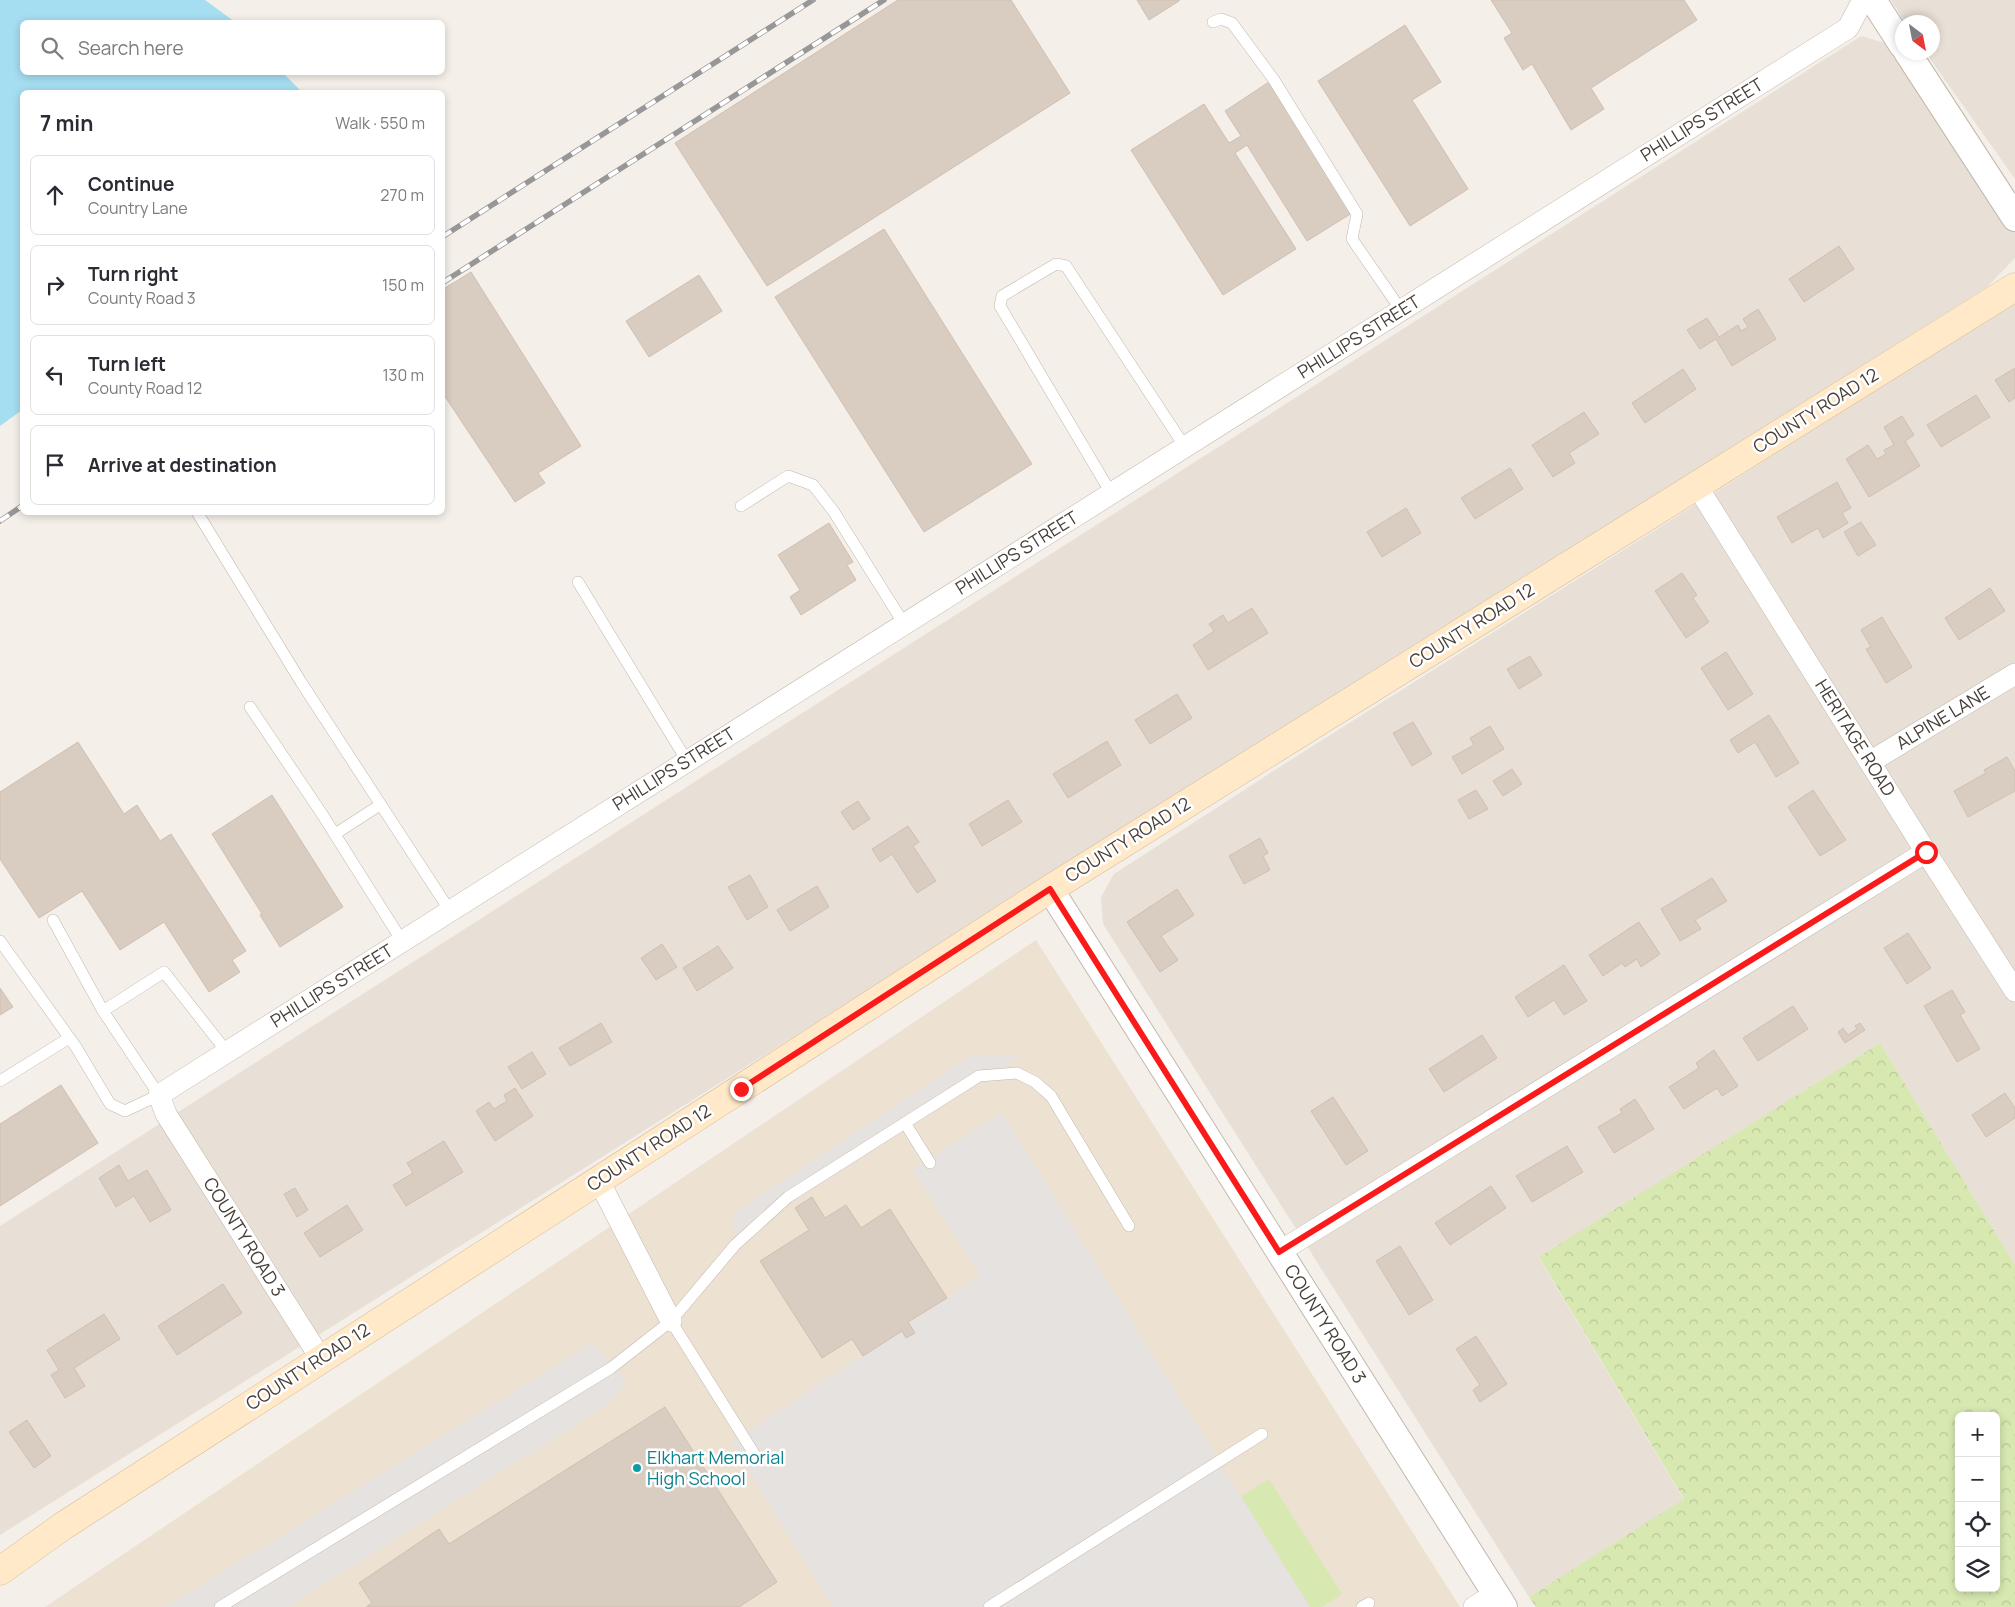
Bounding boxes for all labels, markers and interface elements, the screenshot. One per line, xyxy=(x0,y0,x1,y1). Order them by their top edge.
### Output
north arrow xyxy=(1895,15,1940,60)
search box xyxy=(20,20,445,75)
icon: search xyxy=(38,34,66,62)
text: Search here xyxy=(78,35,184,61)
street label: PHILLIPS STREET xyxy=(1636,72,1767,166)
text: 7 min xyxy=(40,109,93,137)
text: Walk · 550 m xyxy=(335,112,425,134)
text: Continue xyxy=(88,171,174,197)
icon: ahead xyxy=(41,181,69,209)
text: 270 m xyxy=(380,184,424,206)
text: Country Lane xyxy=(88,197,188,219)
text: Turn right xyxy=(88,261,178,287)
icon: right xyxy=(41,271,69,299)
text: 150 m xyxy=(382,274,424,296)
text: County Road 3 xyxy=(88,287,196,309)
street label: PHILLIPS STREET xyxy=(1293,289,1424,383)
text: Turn left xyxy=(88,351,166,377)
icon: left xyxy=(41,361,69,389)
street label: COUNTY ROAD 12 xyxy=(1748,362,1883,458)
text: 130 m xyxy=(382,364,424,386)
text: County Road 12 xyxy=(88,377,202,399)
icon: arrive xyxy=(41,451,69,479)
text: Arrive at destination xyxy=(88,452,277,478)
street label: PHILLIPS STREET xyxy=(951,505,1082,599)
street label: COUNTY ROAD 12 xyxy=(1404,577,1539,673)
street label: HERITAGE ROAD xyxy=(1810,674,1901,800)
street label: ALPINE LANE xyxy=(1891,680,1994,754)
street label: PHILLIPS STREET xyxy=(608,721,739,815)
street label: COUNTY ROAD 12 xyxy=(1060,791,1195,887)
route start xyxy=(1915,841,1938,864)
street label: PHILLIPS STREET xyxy=(266,938,397,1032)
route end xyxy=(730,1078,753,1101)
street label: COUNTY ROAD 12 xyxy=(582,1098,715,1196)
street label: COUNTY ROAD 3 xyxy=(199,1172,291,1301)
street label: COUNTY ROAD 3 xyxy=(1280,1259,1372,1388)
street label: COUNTY ROAD 12 xyxy=(241,1317,374,1415)
map controls xyxy=(1955,1412,2000,1592)
button: + xyxy=(1955,1412,2000,1457)
place label: Elkhart Memorial High School xyxy=(647,1445,785,1490)
button: − xyxy=(1955,1457,2000,1502)
marker: Elkhart Memorial High School xyxy=(631,1462,643,1474)
button: locate xyxy=(1955,1502,2000,1547)
button: layers xyxy=(1955,1547,2000,1592)

